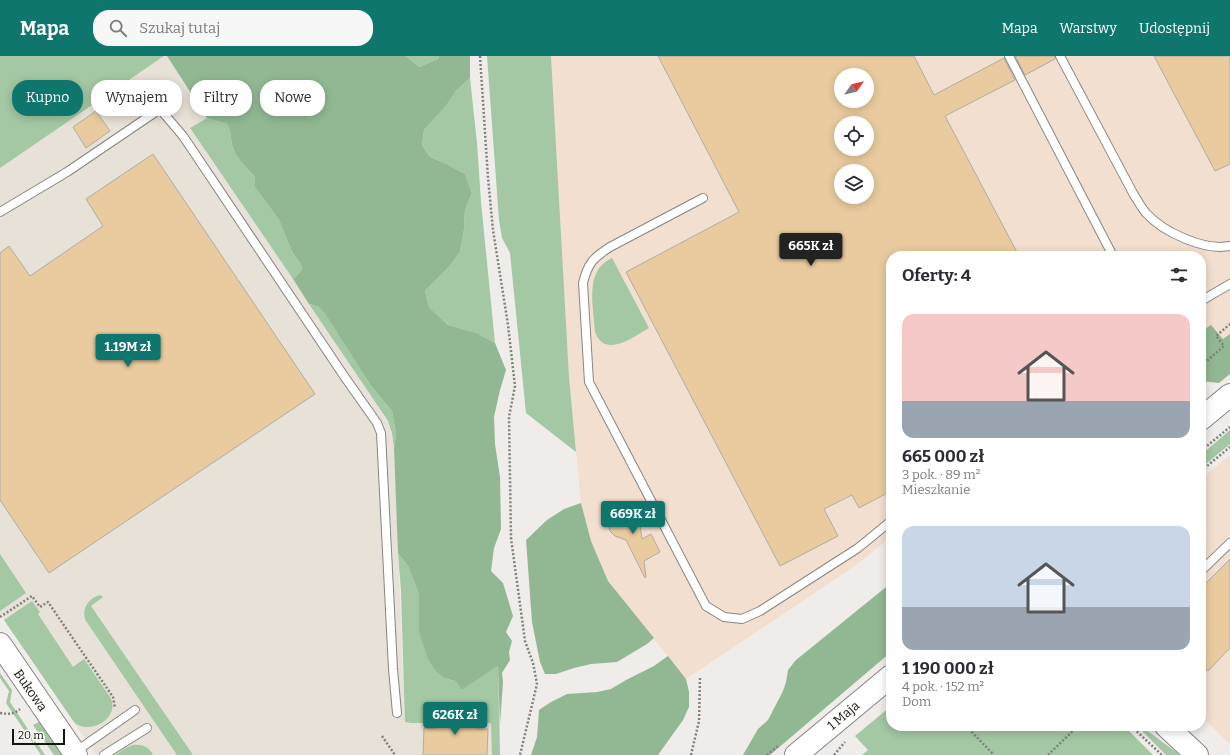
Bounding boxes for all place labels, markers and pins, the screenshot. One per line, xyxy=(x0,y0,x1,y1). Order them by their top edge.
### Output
pin: 665K zł xyxy=(774,233,848,267)
pin: 1.19M zł xyxy=(87,334,169,368)
pin: 669K zł xyxy=(596,501,670,535)
pin: 626K zł xyxy=(418,702,492,736)

